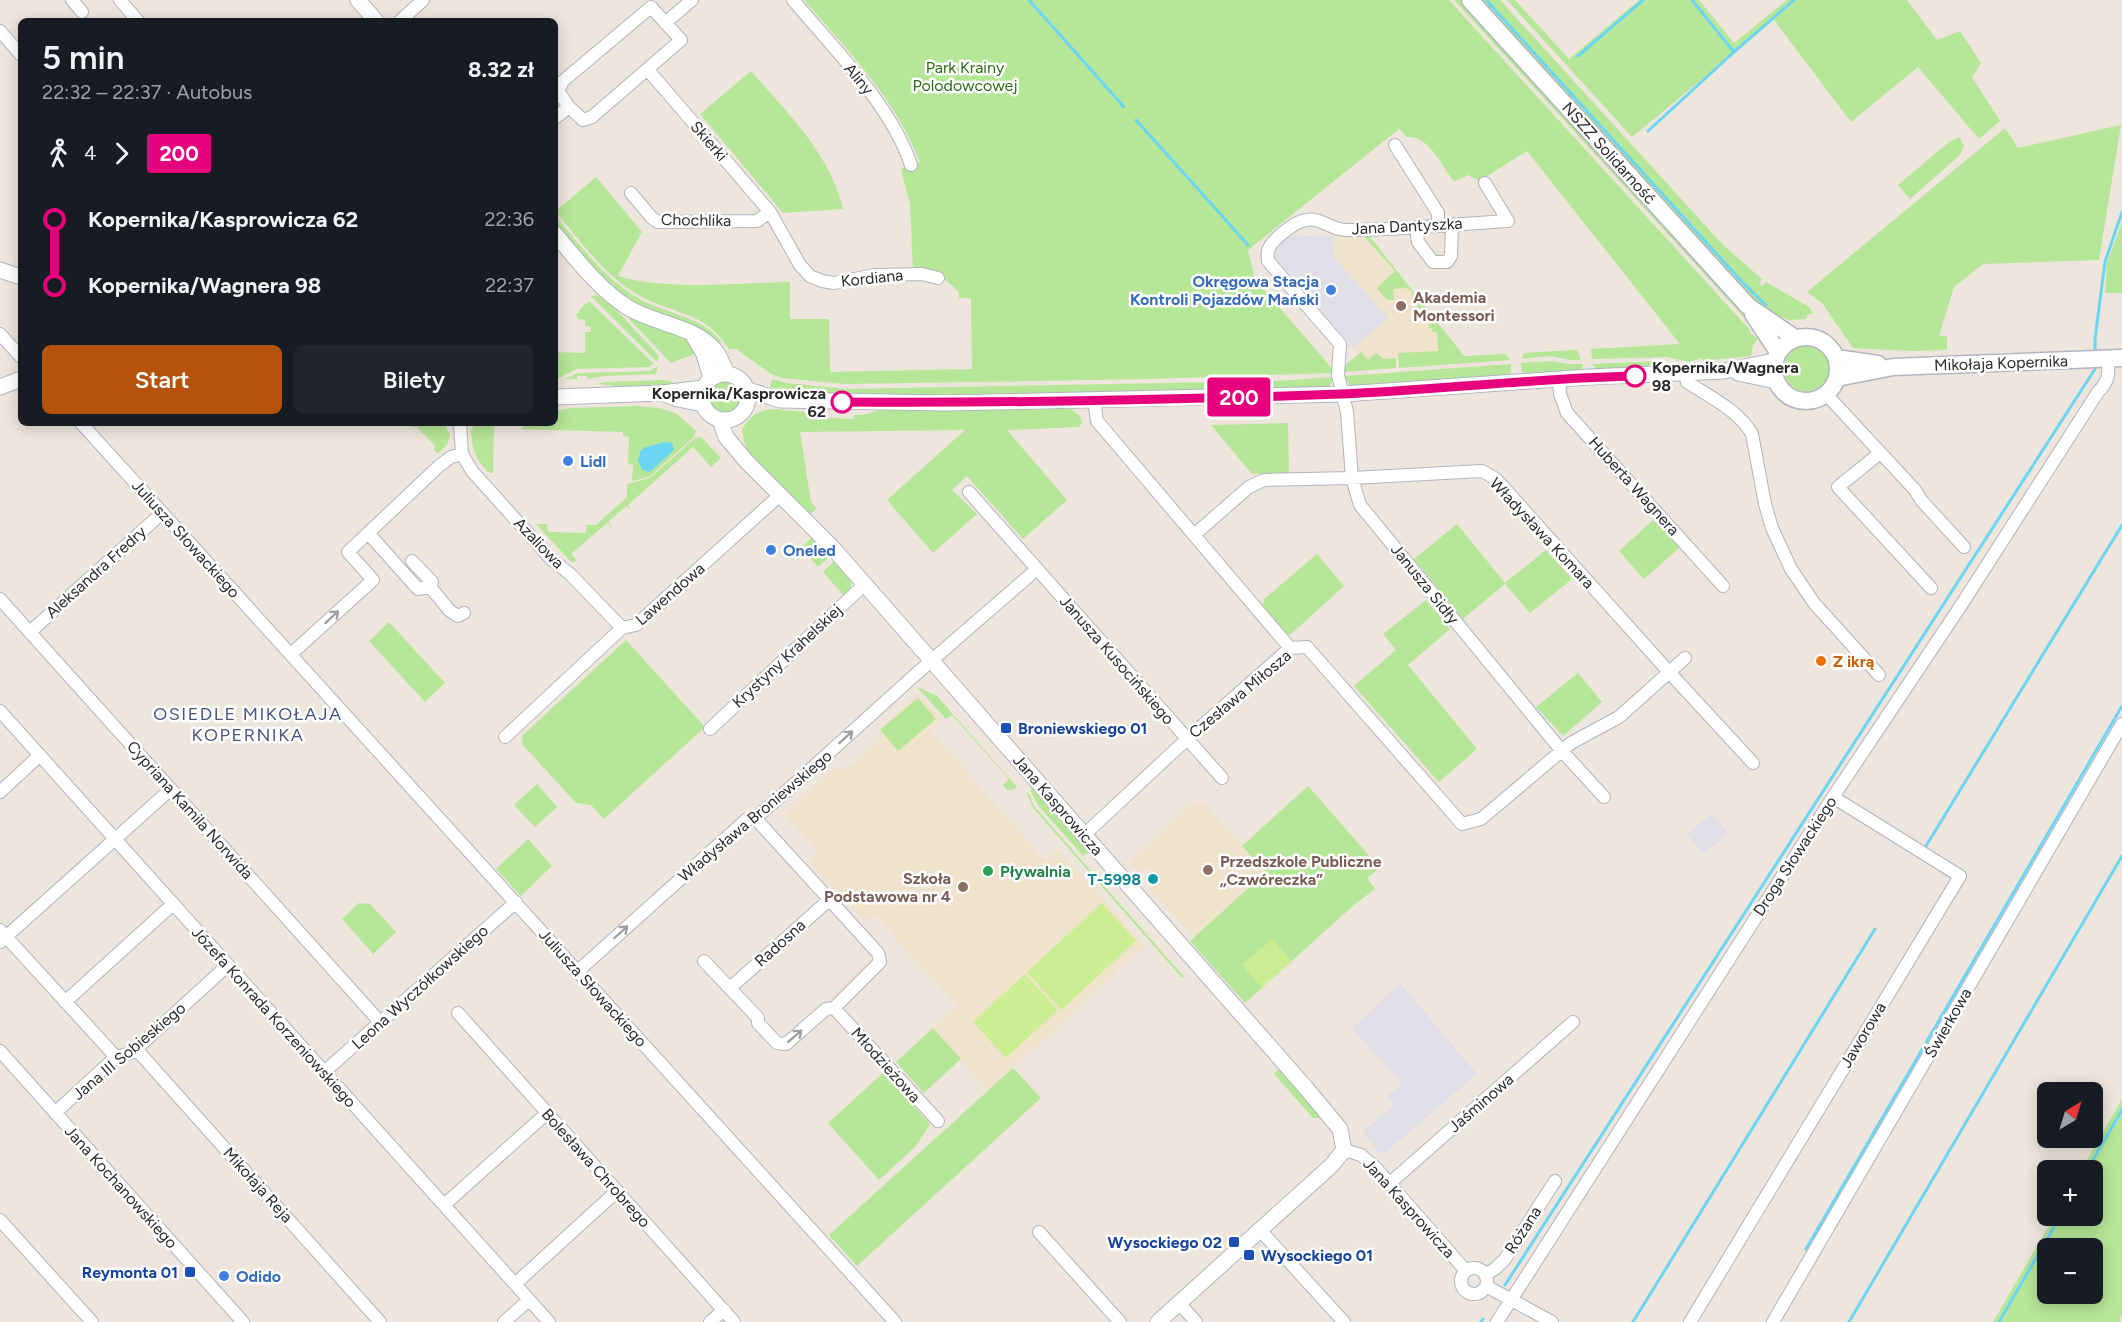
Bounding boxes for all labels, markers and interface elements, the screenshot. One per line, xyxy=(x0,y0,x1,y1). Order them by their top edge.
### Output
text: 5 min xyxy=(42,38,124,77)
text: 8.32 zł xyxy=(468,56,534,83)
park label: Park Krainy Polodowcowej xyxy=(912,58,1018,95)
street label: Aliny xyxy=(840,59,878,99)
text: 22:32 – 22:37 · Autobus xyxy=(42,80,252,104)
street label: NSZZ Solidarność xyxy=(1558,98,1660,208)
street label: Skierki xyxy=(686,117,732,165)
icon: walk xyxy=(42,137,75,170)
icon: forward xyxy=(105,137,138,170)
text: 4 xyxy=(84,141,96,165)
text: 200 xyxy=(159,141,199,166)
text: Kopernika/Kasprowicza 62 xyxy=(88,206,358,233)
text: 22:36 xyxy=(484,207,534,231)
street label: Chochlika xyxy=(661,210,731,230)
street label: Jana Dantyszka xyxy=(1351,214,1463,238)
street label: Kordiana xyxy=(840,265,904,291)
text: Kopernika/Wagnera 98 xyxy=(88,272,321,299)
place label: Okręgowa Stacja Kontroli Pojazdów Mański xyxy=(1130,272,1319,309)
text: 22:37 xyxy=(485,273,534,297)
marker: Okręgowa Stacja Kontroli Pojazdów Mański xyxy=(1324,283,1338,297)
place label: Akademia Montessori xyxy=(1413,288,1495,325)
marker: Akademia Montessori xyxy=(1394,299,1408,313)
button: Start xyxy=(42,345,282,414)
button: Bilety xyxy=(294,345,534,414)
street label: Mikołaja Kopernika xyxy=(1934,351,2068,375)
place label: Kopernika/Wagnera 98 xyxy=(1652,358,1799,395)
marker: Kopernika/Wagnera 98 xyxy=(1624,365,1646,387)
line badge: 200 xyxy=(1204,378,1274,416)
place label: Kopernika/Kasprowicza 62 xyxy=(652,384,826,421)
text: 200 xyxy=(1219,385,1259,410)
marker: Kopernika/Kasprowicza 62 xyxy=(831,391,853,413)
street label: Huberta Wagnera xyxy=(1585,433,1683,539)
place label: Lidl xyxy=(580,452,606,471)
marker: Lidl xyxy=(561,454,575,468)
street label: Władysława Komara xyxy=(1486,474,1598,592)
street label: Juliusza Słowackiego xyxy=(128,476,244,602)
street label: Azaliowa xyxy=(510,513,568,573)
street label: Aleksandra Fredry xyxy=(42,522,150,622)
street label: Janusza Sidły xyxy=(1387,540,1463,628)
place label: Oneled xyxy=(783,541,836,560)
marker: Oneled xyxy=(764,543,778,557)
street label: Lawendowa xyxy=(632,559,708,629)
street label: Janusza Kusocińskiego xyxy=(1056,592,1178,728)
street label: Krystyny Krahelskiej xyxy=(728,600,846,712)
one-way arrow xyxy=(324,610,339,624)
street label: Czesława Miłosza xyxy=(1185,646,1295,742)
place label: Z ikrą xyxy=(1833,652,1875,671)
marker: Z ikrą xyxy=(1814,654,1828,668)
district label: OSIEDLE MIKOŁAJA KOPERNIKA xyxy=(153,703,343,746)
place label: Broniewskiego 01 xyxy=(1018,719,1147,738)
marker: Broniewskiego 01 xyxy=(999,721,1013,735)
one-way arrow xyxy=(838,730,853,744)
street label: Cypriana Kamila Norwida xyxy=(123,737,257,883)
street label: Władysława Broniewskiego xyxy=(674,746,836,886)
street label: Jana Kasprowicza xyxy=(1009,751,1107,859)
street label: Droga Słowackiego xyxy=(1749,793,1841,919)
place label: Przedszkole Publiczne „Czwóreczka” xyxy=(1220,852,1382,889)
place label: Pływalnia xyxy=(1000,862,1071,881)
marker: Przedszkole Publiczne „Czwóreczka” xyxy=(1201,863,1215,877)
marker: Pływalnia xyxy=(981,864,995,878)
place label: Szkoła Podstawowa nr 4 xyxy=(824,869,951,906)
place label: T-5998 xyxy=(1087,870,1141,889)
marker: T-5998 xyxy=(1146,872,1160,886)
marker: Szkoła Podstawowa nr 4 xyxy=(956,880,970,894)
street label: Radosna xyxy=(751,915,809,971)
street label: Leona Wyczółkowskiego xyxy=(348,921,492,1053)
street label: Józefa Konrada Korzeniowskiego xyxy=(188,923,360,1111)
street label: Juliusza Słowackiego xyxy=(535,925,651,1051)
one-way arrow xyxy=(614,925,629,939)
street label: Świerkowa xyxy=(1920,985,1976,1061)
street label: Jana III Sobieskiego xyxy=(69,998,189,1104)
street label: Jaworowa xyxy=(1836,999,1890,1071)
street label: Młodzieżowa xyxy=(847,1024,925,1106)
one-way arrow xyxy=(787,1029,802,1043)
street label: Jaśminowa xyxy=(1445,1070,1517,1136)
north arrow xyxy=(2037,1082,2103,1148)
map controls xyxy=(2037,1082,2103,1304)
street label: Bolesława Chrobrego xyxy=(538,1105,654,1231)
street label: Jana Kochanowskiego xyxy=(61,1122,181,1252)
street label: Mikołaja Reja xyxy=(219,1144,297,1226)
street label: Jana Kasprowicza xyxy=(1359,1154,1459,1262)
button: + xyxy=(2037,1160,2103,1226)
street label: Różana xyxy=(1501,1203,1545,1257)
place label: Wysockiego 02 xyxy=(1108,1233,1222,1252)
marker: Wysockiego 02 xyxy=(1227,1235,1241,1249)
button: − xyxy=(2037,1238,2103,1304)
place label: Wysockiego 01 xyxy=(1261,1246,1373,1265)
marker: Wysockiego 01 xyxy=(1242,1248,1256,1262)
place label: Reymonta 01 xyxy=(82,1263,178,1282)
marker: Reymonta 01 xyxy=(183,1265,197,1279)
place label: Odido xyxy=(236,1267,281,1286)
marker: Odido xyxy=(217,1269,231,1283)

